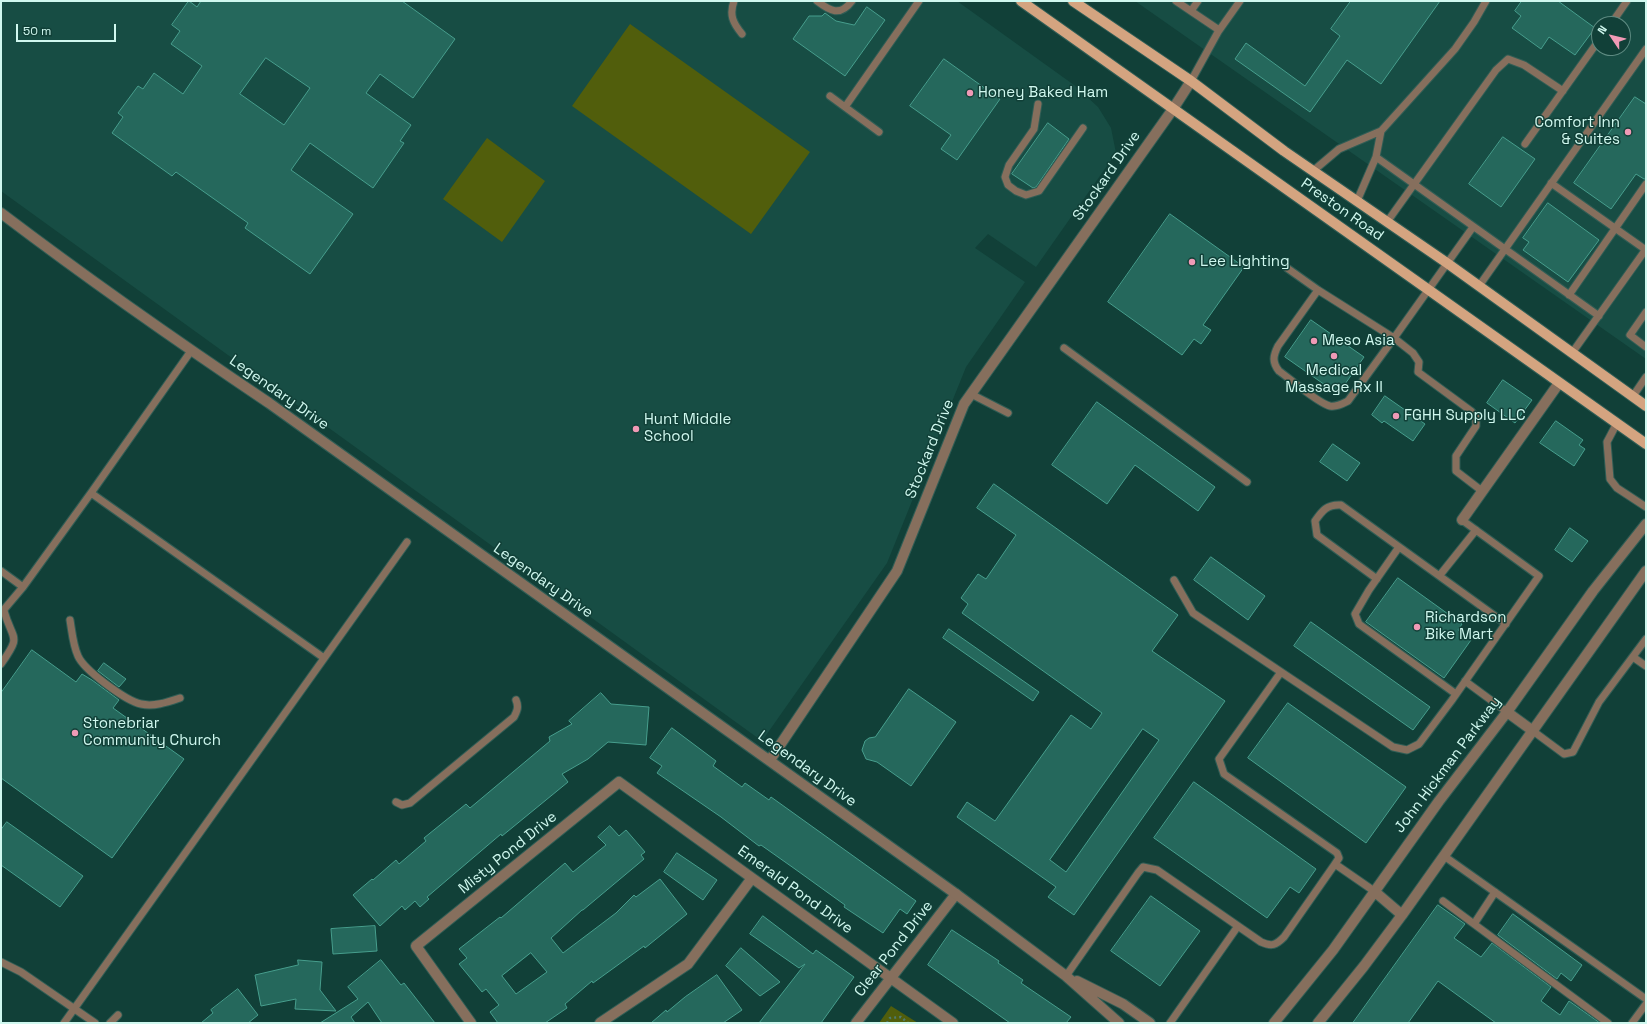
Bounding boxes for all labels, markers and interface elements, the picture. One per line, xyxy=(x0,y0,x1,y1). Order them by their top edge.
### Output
scale bar xyxy=(18,16,118,42)
north arrow xyxy=(1591,16,1631,56)
text: 50 m xyxy=(23,23,51,39)
text: N xyxy=(1594,23,1610,37)
place label: Honey Baked Ham xyxy=(978,84,1108,102)
marker: Honey Baked Ham xyxy=(965,88,975,98)
place label: Comfort Inn & Suites xyxy=(1534,114,1620,149)
marker: Comfort Inn & Suites xyxy=(1623,127,1633,137)
street label: Stockard Drive xyxy=(1069,128,1145,224)
street label: Preston Road xyxy=(1297,175,1387,245)
place label: Lee Lighting xyxy=(1200,253,1290,271)
marker: Lee Lighting xyxy=(1187,257,1197,267)
place label: Meso Asia xyxy=(1322,332,1395,350)
marker: Meso Asia xyxy=(1309,336,1319,346)
marker: Medical Massage Rx II xyxy=(1329,351,1339,361)
street label: Legendary Drive xyxy=(226,352,332,434)
place label: Medical Massage Rx II xyxy=(1285,362,1383,397)
street label: Stockard Drive xyxy=(902,397,958,501)
place label: FGHH Supply LLC xyxy=(1404,407,1526,425)
place label: Hunt Middle School xyxy=(644,411,731,446)
marker: FGHH Supply LLC xyxy=(1391,411,1401,421)
marker: Hunt Middle School xyxy=(631,424,641,434)
street label: Legendary Drive xyxy=(490,540,596,622)
place label: Richardson Bike Mart xyxy=(1425,609,1506,644)
marker: Richardson Bike Mart xyxy=(1412,622,1422,632)
street label: John Hickman Parkway xyxy=(1391,693,1505,837)
place label: Stonebriar Community Church xyxy=(83,715,221,750)
street label: Legendary Drive xyxy=(754,727,860,811)
marker: Stonebriar Community Church xyxy=(70,728,80,738)
street label: Misty Pond Drive xyxy=(455,808,561,898)
street label: Emerald Pond Drive xyxy=(734,842,856,938)
street label: Clear Pond Drive xyxy=(851,897,937,1001)

